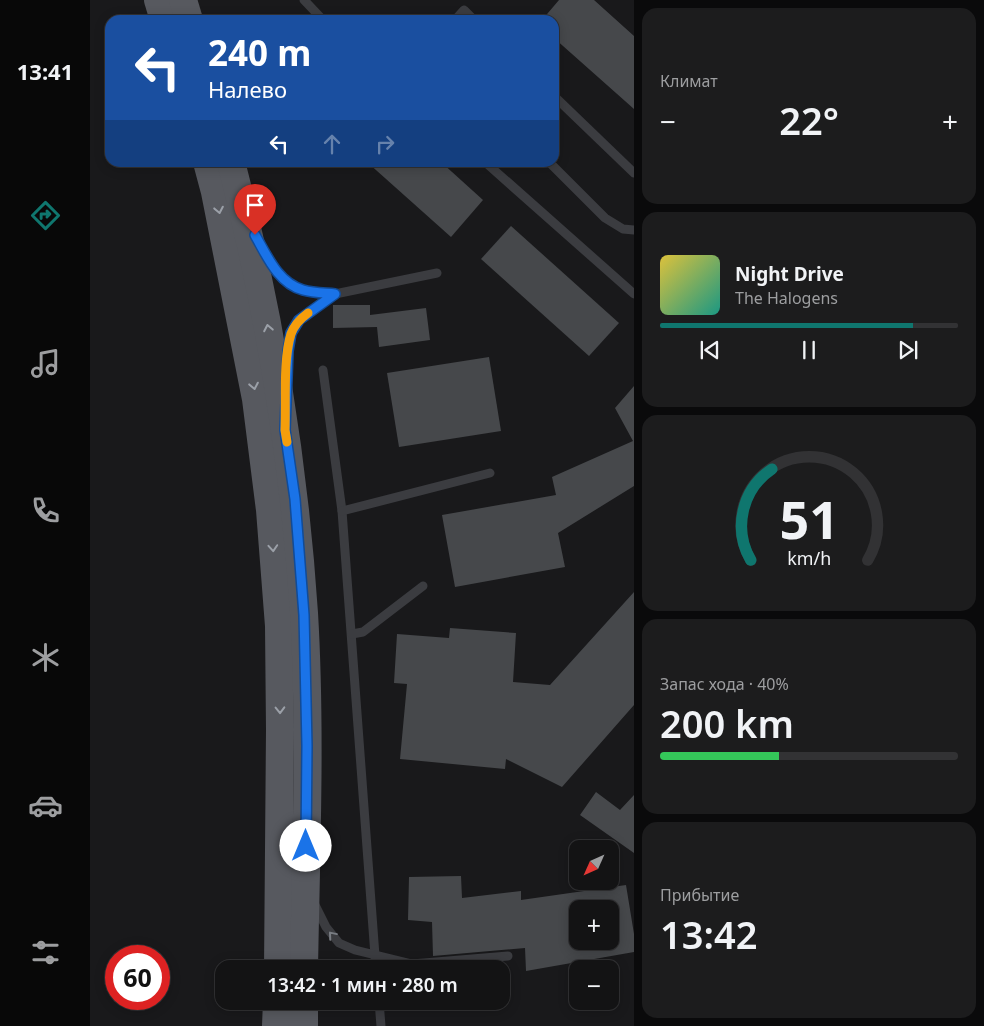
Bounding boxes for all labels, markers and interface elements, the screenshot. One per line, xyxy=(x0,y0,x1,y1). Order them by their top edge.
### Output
text: 240 m xyxy=(208,29,311,76)
icon: left xyxy=(125,35,190,100)
text: 13:41 xyxy=(17,56,73,86)
text: Климат xyxy=(660,70,718,92)
text: Налево xyxy=(208,74,287,104)
text: 22° xyxy=(779,94,839,146)
text: − xyxy=(660,102,676,140)
text: + xyxy=(942,102,958,140)
icon: left xyxy=(265,130,293,158)
icon: ahead xyxy=(318,130,346,158)
icon: right xyxy=(371,130,399,158)
pin xyxy=(234,184,276,235)
icon: arrive xyxy=(241,191,269,219)
icon: directions xyxy=(28,198,63,233)
one-way arrow xyxy=(213,205,224,214)
text: Night Drive xyxy=(735,261,844,287)
text: The Halogens xyxy=(735,287,838,309)
one-way arrow xyxy=(263,323,273,332)
icon: previous xyxy=(696,336,724,364)
icon: pause xyxy=(795,336,823,364)
icon: next xyxy=(894,336,922,364)
icon: music xyxy=(28,346,63,381)
one-way arrow xyxy=(248,382,258,391)
text: 51 xyxy=(779,483,839,554)
icon: phone xyxy=(28,493,63,528)
one-way arrow xyxy=(267,544,278,552)
text: km/h xyxy=(787,546,831,570)
icon: climate xyxy=(28,640,63,675)
text: Запас хода · 40% xyxy=(660,673,789,695)
text: 200 km xyxy=(660,697,794,749)
one-way arrow xyxy=(275,706,285,714)
icon: car xyxy=(28,788,63,823)
position arrow xyxy=(279,819,331,871)
north arrow xyxy=(569,840,619,890)
map controls xyxy=(569,840,619,1010)
text: Прибытие xyxy=(660,884,739,906)
button: + xyxy=(569,900,619,950)
text: 13:42 xyxy=(660,908,757,960)
one-way arrow xyxy=(329,931,338,940)
icon: filters xyxy=(28,935,63,970)
speed limit sign: 60 xyxy=(105,945,170,1010)
button: − xyxy=(569,960,619,1010)
text: 13:42 · 1 мин · 280 m xyxy=(267,972,458,998)

